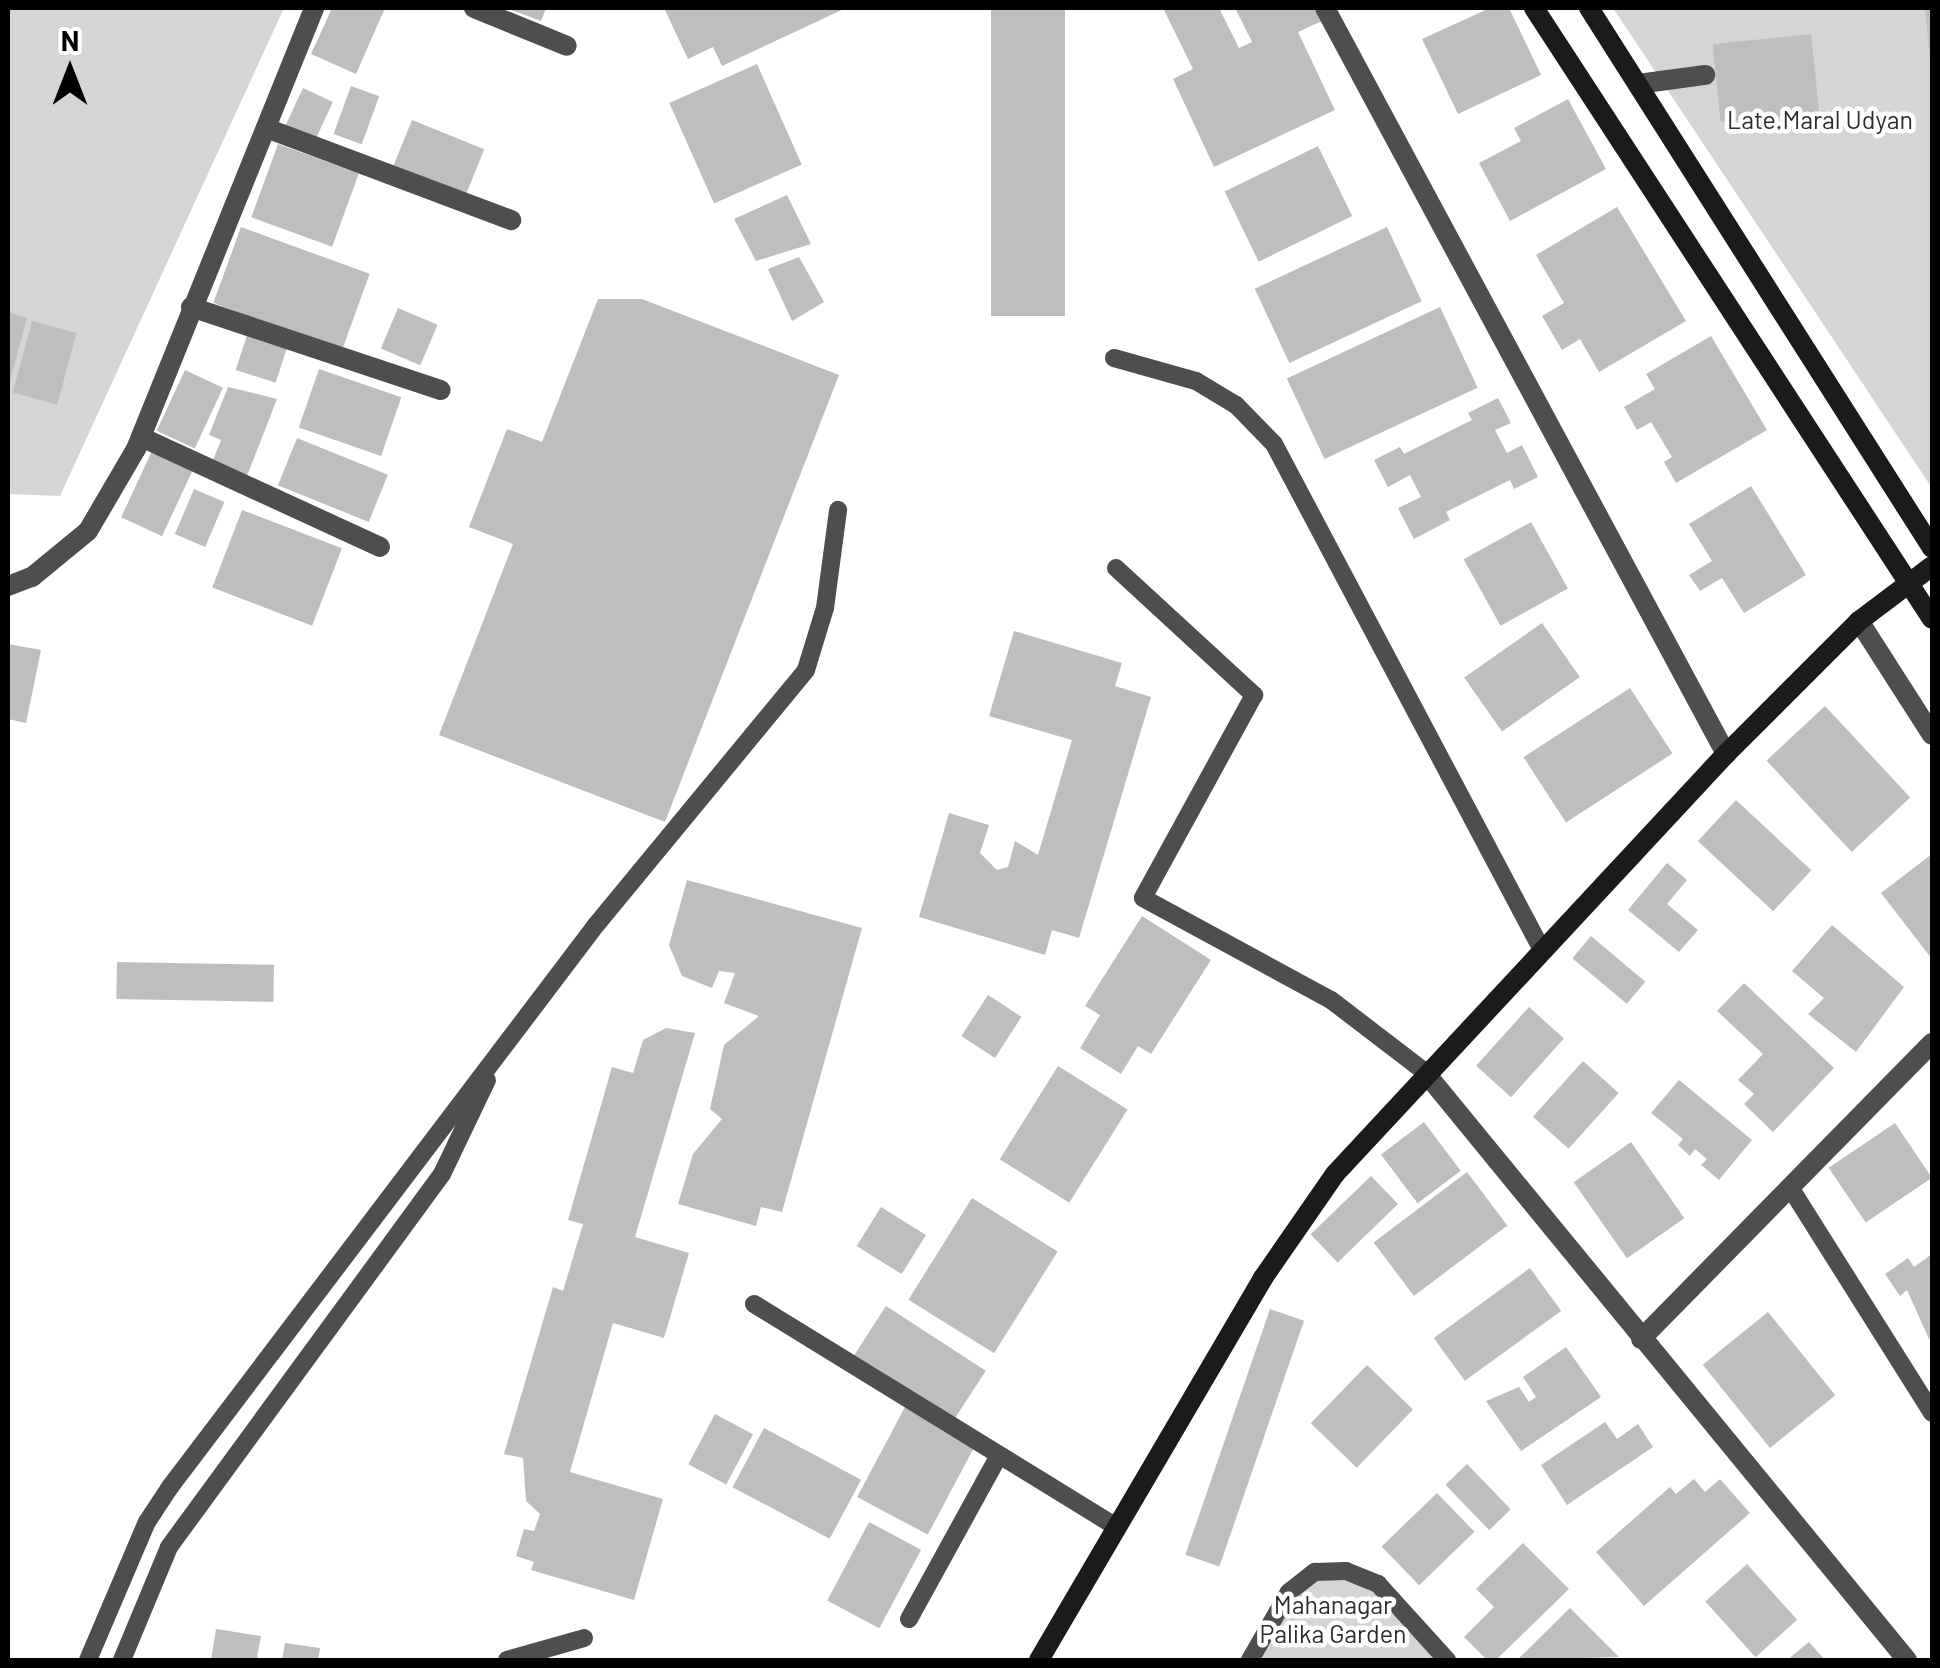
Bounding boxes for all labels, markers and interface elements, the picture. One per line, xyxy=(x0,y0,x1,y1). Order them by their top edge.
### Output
north arrow xyxy=(20,20,120,120)
text: N xyxy=(61,23,79,57)
park label: Late.Maral Udyan xyxy=(1727,104,1913,134)
park label: Mahanagar Palika Garden xyxy=(1259,1590,1407,1649)

